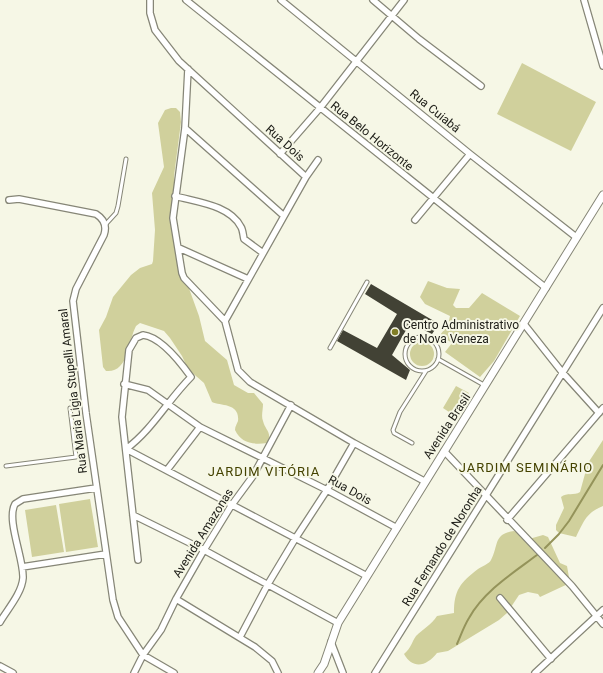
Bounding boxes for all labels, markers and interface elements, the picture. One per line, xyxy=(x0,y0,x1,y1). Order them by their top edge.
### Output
street label: Rua Cuiabá xyxy=(407,86,463,136)
street label: Rua Belo Horizonte xyxy=(328,98,416,174)
street label: Rua Dois xyxy=(263,122,307,164)
street label: Rua Maria Ligia Stupelli Amaral xyxy=(56,308,90,474)
place label: Centro Administrativo de Nova Veneza xyxy=(403,318,519,346)
marker: Centro Administrativo de Nova Veneza xyxy=(390,327,400,337)
street label: Avenida Brasil xyxy=(421,391,473,461)
district label: JARDIM SEMINÁRIO xyxy=(459,460,593,475)
district label: JARDIM VITÓRIA xyxy=(208,464,320,479)
street label: Rua Dois xyxy=(326,472,374,508)
street label: Rua Fernando de Noronha xyxy=(399,483,485,609)
street label: Avenida Amazonas xyxy=(170,486,236,580)

